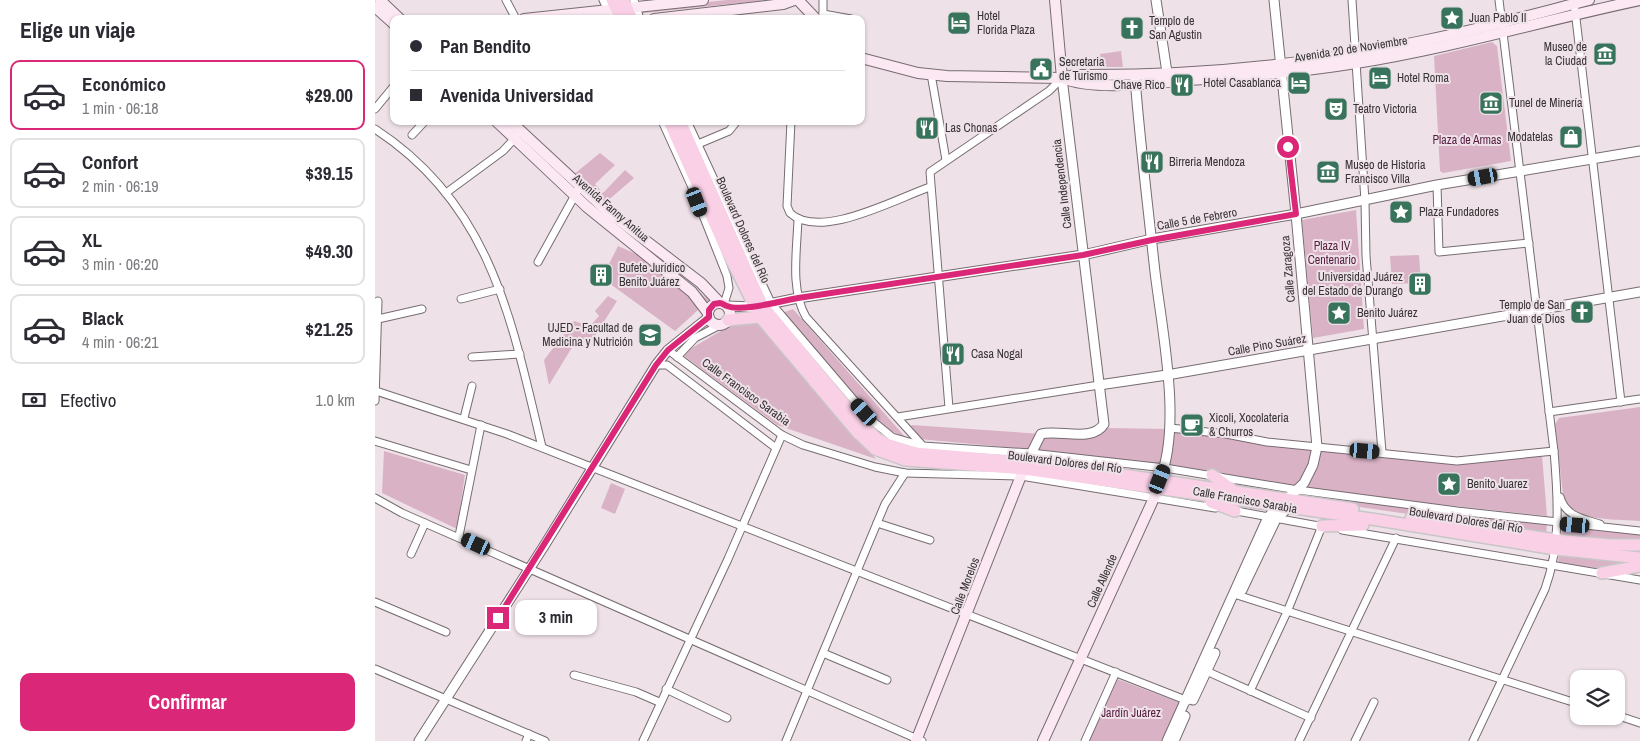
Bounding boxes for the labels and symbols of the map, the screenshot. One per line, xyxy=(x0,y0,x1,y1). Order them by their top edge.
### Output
place icon: Juan Pablo II xyxy=(1439,5,1465,31)
place label: Hotel Florida Plaza xyxy=(977,8,1036,38)
hotel icon: Hotel Florida Plaza xyxy=(946,10,972,36)
place label: Juan Pablo II xyxy=(1469,10,1526,26)
place label: Templo de San Agustin xyxy=(1149,13,1202,43)
church icon: Templo de San Agustin xyxy=(1119,15,1145,41)
street label: Avenida 20 de Noviembre xyxy=(1292,32,1409,66)
place label: Museo de la Ciudad xyxy=(1544,39,1587,69)
museum icon: Museo de la Ciudad xyxy=(1592,41,1618,67)
place label: Secretaria de Turismo xyxy=(1059,54,1108,84)
public building icon: Secretaria de Turismo xyxy=(1028,56,1054,82)
hotel icon: Hotel Roma xyxy=(1367,65,1393,91)
hotel icon: Hotel Casablanca xyxy=(1286,70,1312,96)
place label: Hotel Roma xyxy=(1397,70,1449,86)
restaurant icon: Chave Rico xyxy=(1169,72,1195,98)
place label: Hotel Casablanca xyxy=(1203,75,1282,91)
place label: Chave Rico xyxy=(1114,77,1165,93)
museum icon: Tunel de Minería xyxy=(1478,90,1504,116)
place label: Tunel de Minería xyxy=(1509,95,1583,111)
theatre icon: Teatro Victoria xyxy=(1323,96,1349,122)
place label: Teatro Victoria xyxy=(1353,101,1417,117)
restaurant icon: Las Chonas xyxy=(914,115,940,141)
place label: Las Chonas xyxy=(945,120,998,136)
shop icon: Modatelas xyxy=(1558,124,1584,150)
place label: Modatelas xyxy=(1508,129,1553,145)
park label: Plaza de Armas xyxy=(1433,132,1502,148)
route start xyxy=(1277,136,1299,158)
street label: Calle Independencia xyxy=(1048,138,1075,230)
restaurant icon: Birreria Mendoza xyxy=(1139,149,1165,175)
place label: Birreria Mendoza xyxy=(1169,154,1246,170)
place label: Museo de Historia Francisco Villa xyxy=(1345,157,1426,187)
museum icon: Museo de Historia Francisco Villa xyxy=(1315,159,1341,185)
car xyxy=(1466,167,1499,187)
street label: Avenida Fanny Anitua xyxy=(569,170,653,246)
street label: Boulevard Dolores del Río xyxy=(712,174,774,286)
car xyxy=(684,185,709,219)
place icon: Plaza Fundadores xyxy=(1388,199,1414,225)
street label: Calle 5 de Febrero xyxy=(1156,204,1238,234)
place label: Plaza Fundadores xyxy=(1419,204,1499,220)
street label: Calle Zaragoza xyxy=(1277,235,1299,303)
park label: Plaza IV Centenario xyxy=(1308,238,1356,268)
place label: Bufete Jurídico Benito Juárez xyxy=(619,260,685,290)
building icon: Bufete Jurídico Benito Juárez xyxy=(588,262,614,288)
place label: Universidad Juárez del Estado de Durango xyxy=(1302,269,1403,299)
building icon: Universidad Juárez del Estado de Durango xyxy=(1407,271,1433,297)
place label: Templo de San Juan de Dios xyxy=(1499,297,1565,327)
church icon: Templo de San Juan de Dios xyxy=(1569,299,1595,325)
place icon: Benito Juárez xyxy=(1326,300,1352,326)
place label: Benito Juárez xyxy=(1357,305,1418,321)
place label: UJED - Facultad de Medicina y Nutrición xyxy=(542,320,633,350)
school or university icon: UJED - Facultad de Medicina y Nutrición xyxy=(637,322,663,348)
street label: Calle Pino Suárez xyxy=(1227,330,1308,360)
restaurant icon: Casa Nogal xyxy=(940,341,966,367)
place label: Casa Nogal xyxy=(971,346,1022,362)
street label: Calle Francisco Sarabia xyxy=(699,355,794,430)
car xyxy=(848,396,879,428)
place label: Xicoli, Xocolateria & Churros xyxy=(1209,410,1289,440)
cafe icon: Xicoli, Xocolateria & Churros xyxy=(1179,412,1205,438)
car xyxy=(1349,442,1380,460)
street label: Boulevard Dolores del Río xyxy=(1007,447,1123,477)
car xyxy=(1147,462,1172,496)
place icon: Benito Juarez xyxy=(1436,471,1462,497)
place label: Benito Juarez xyxy=(1467,476,1528,492)
street label: Calle Francisco Sarabia xyxy=(1192,483,1299,517)
street label: Boulevard Dolores del Río xyxy=(1408,503,1524,537)
car xyxy=(1559,516,1590,534)
car xyxy=(459,531,492,557)
street label: Calle Allende xyxy=(1083,552,1121,610)
street label: Calle Morelos xyxy=(947,555,983,617)
callout: 3 min xyxy=(515,600,598,636)
route end xyxy=(487,607,509,629)
park label: Jardín Juárez xyxy=(1101,705,1161,721)

